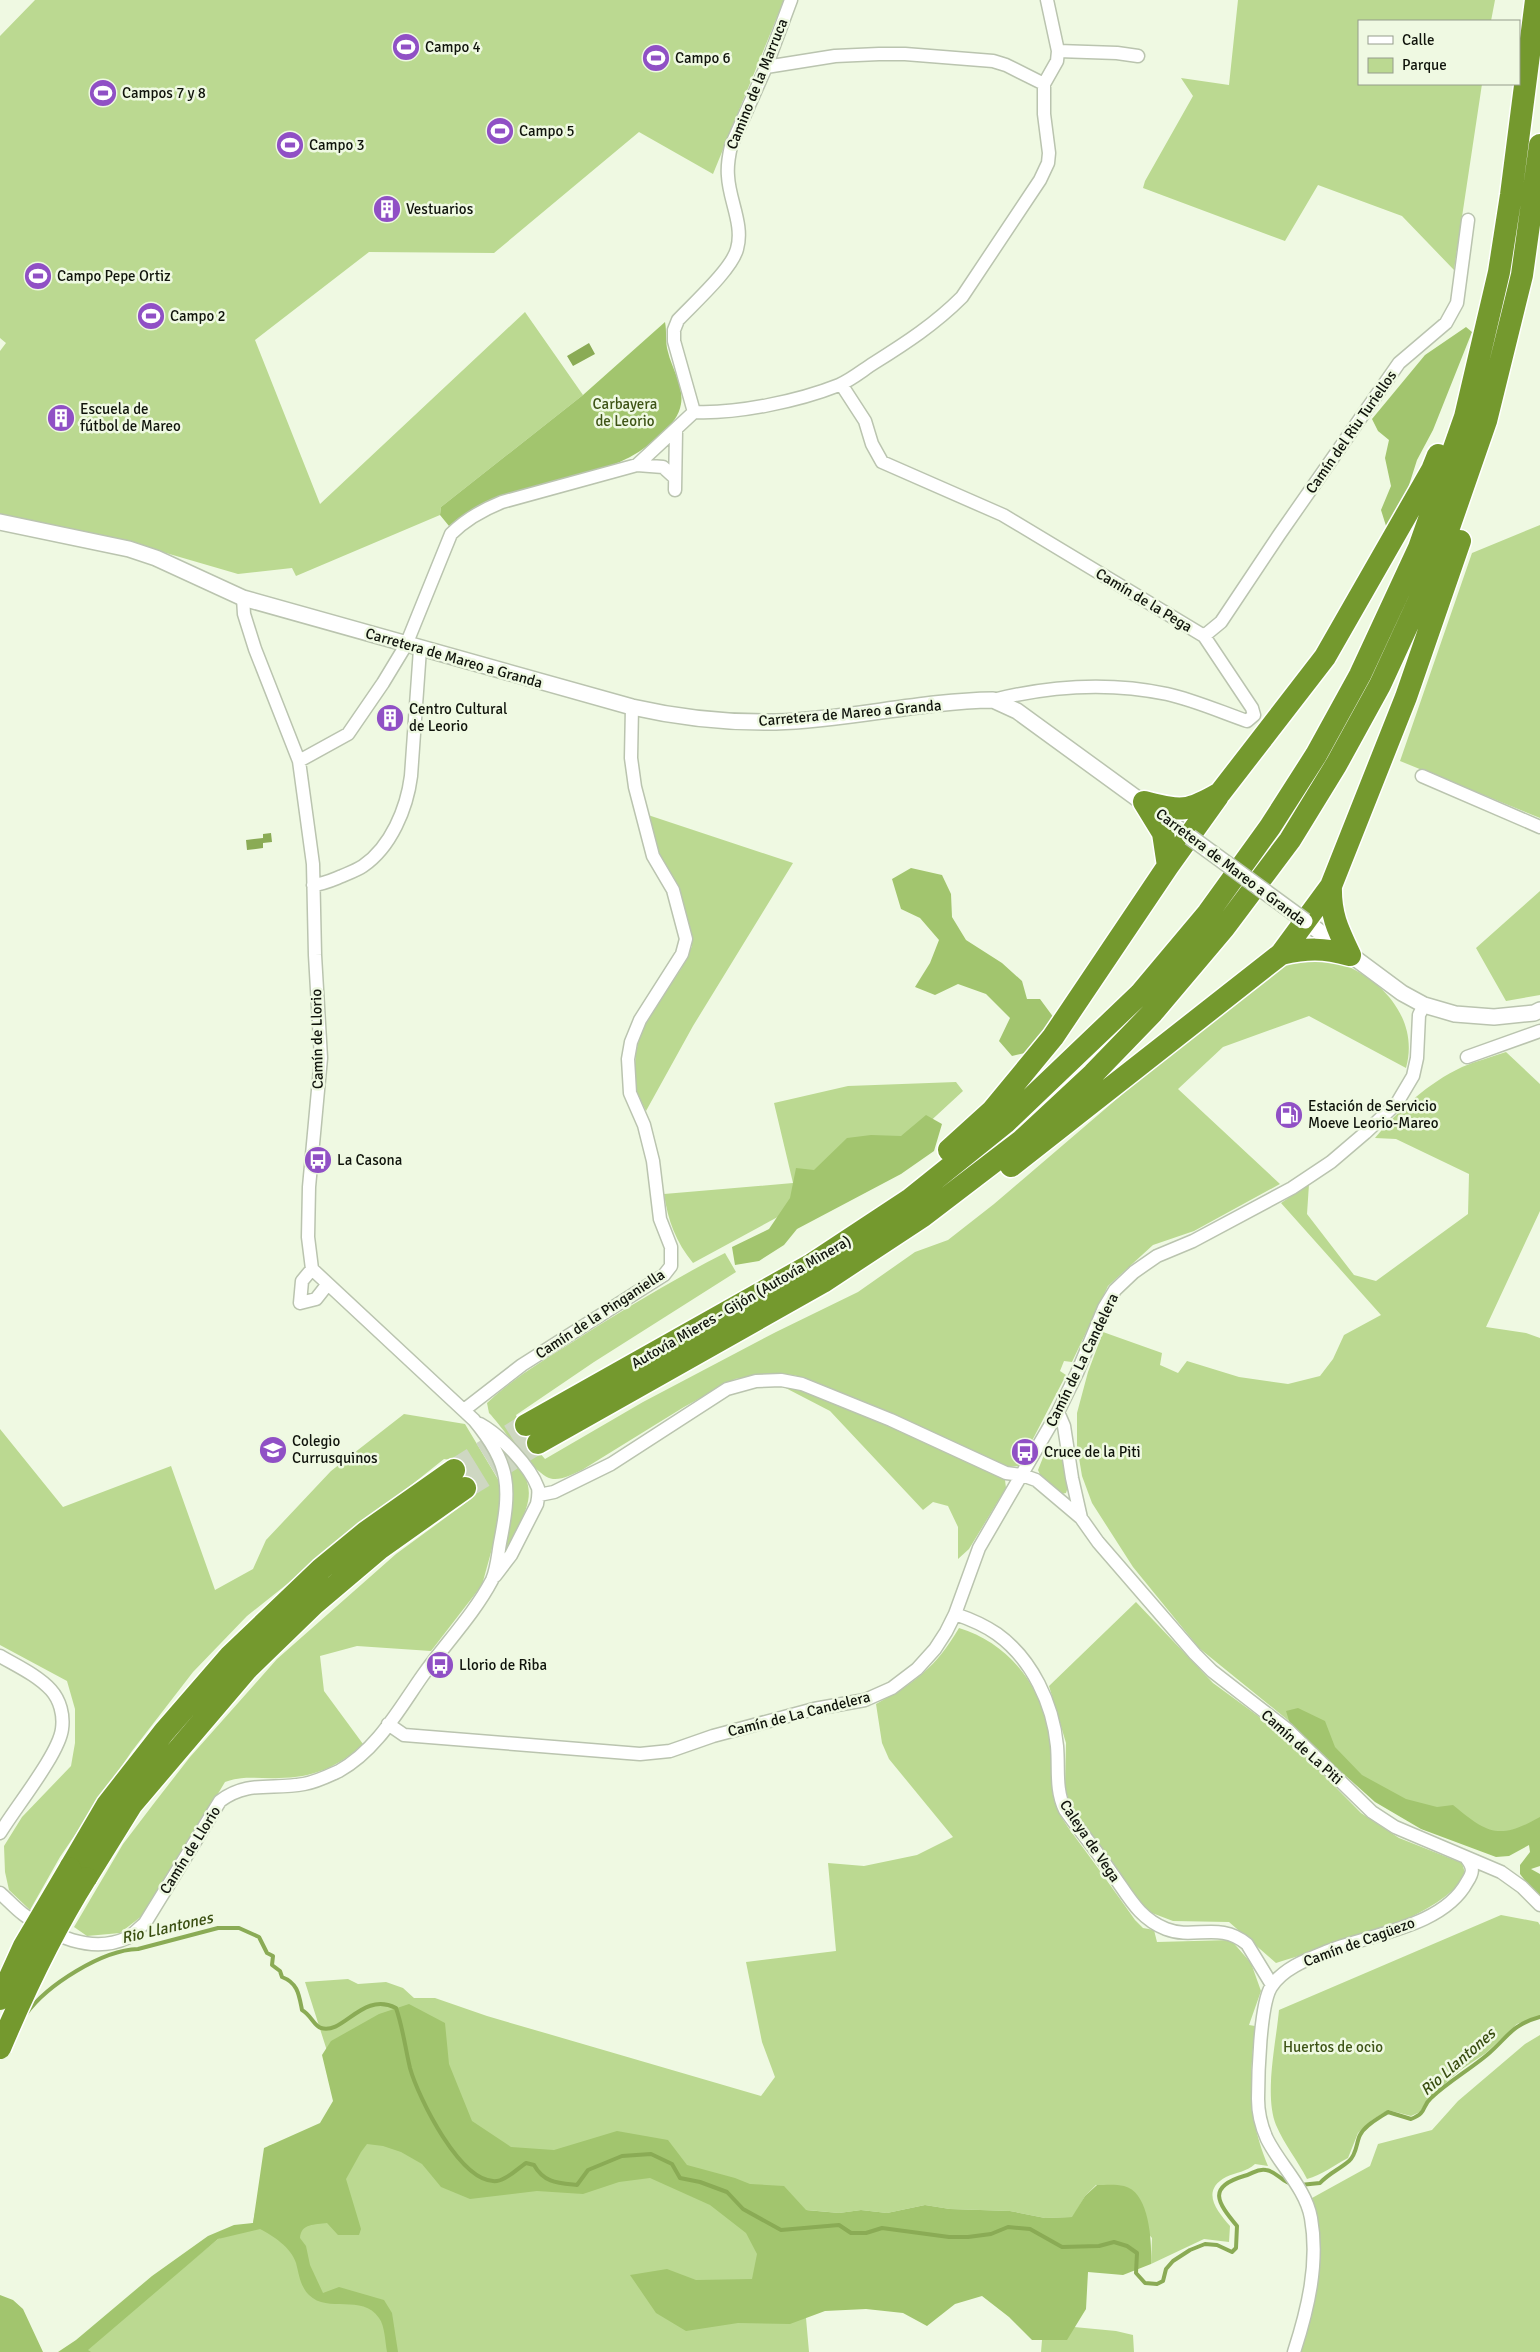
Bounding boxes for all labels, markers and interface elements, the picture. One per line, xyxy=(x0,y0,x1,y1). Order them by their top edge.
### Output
street label: Camino de la Marruca xyxy=(723,16,791,152)
legend xyxy=(1358,20,1520,85)
text: Calle xyxy=(1402,31,1435,49)
sports icon: Campo 4 xyxy=(391,32,421,62)
place label: Campo 4 xyxy=(425,38,481,56)
sports icon: Campo 6 xyxy=(641,43,671,73)
place label: Campo 6 xyxy=(675,49,731,67)
text: Parque xyxy=(1402,56,1447,74)
sports icon: Campos 7 y 8 xyxy=(88,78,118,108)
place label: Campos 7 y 8 xyxy=(122,84,206,102)
sports icon: Campo 5 xyxy=(485,116,515,146)
place label: Campo 5 xyxy=(519,122,575,140)
sports icon: Campo 3 xyxy=(275,130,305,160)
place label: Campo 3 xyxy=(309,136,365,154)
building icon: Vestuarios xyxy=(372,194,402,224)
place label: Vestuarios xyxy=(406,200,474,218)
sports icon: Campo Pepe Ortiz xyxy=(23,261,53,291)
place label: Campo Pepe Ortiz xyxy=(57,267,171,285)
sports icon: Campo 2 xyxy=(136,301,166,331)
place label: Campo 2 xyxy=(170,307,226,325)
street label: Camín del Riu Turiellos xyxy=(1302,367,1401,497)
park label: Carbayera de Leorio xyxy=(593,395,657,430)
place label: Escuela de fútbol de Mareo xyxy=(80,400,181,435)
building icon: Escuela de fútbol de Mareo xyxy=(46,403,76,433)
street label: Camín de la Pega xyxy=(1093,564,1195,636)
street label: Carretera de Mareo a Granda xyxy=(363,624,545,692)
street label: Carretera de Mareo a Granda xyxy=(758,696,942,730)
place label: Centro Cultural de Leorio xyxy=(409,700,507,735)
building icon: Centro Cultural de Leorio xyxy=(375,703,405,733)
street label: Carretera de Mareo a Granda xyxy=(1152,805,1310,929)
street label: Camín de Llorio xyxy=(307,989,327,1089)
place label: Estación de Servicio Moeve Leorio-Mareo xyxy=(1308,1097,1439,1132)
fuel station icon: Estación de Servicio Moeve Leorio-Mareo xyxy=(1274,1100,1304,1130)
bus stop icon: La Casona xyxy=(303,1145,333,1175)
place label: La Casona xyxy=(337,1151,402,1169)
street label: Autovía Mieres - Gijón (Autovía Minera) xyxy=(628,1232,854,1372)
street label: Camín de la Pinganiella xyxy=(532,1265,668,1363)
street label: Camín de La Candelera xyxy=(1042,1290,1122,1430)
place label: Colegio Currusquinos xyxy=(292,1432,378,1467)
school or university icon: Colegio Currusquinos xyxy=(258,1435,288,1465)
bus stop icon: Cruce de la Piti xyxy=(1010,1437,1040,1467)
place label: Cruce de la Piti xyxy=(1044,1443,1141,1461)
bus stop icon: Llorio de Riba xyxy=(425,1650,455,1680)
place label: Llorio de Riba xyxy=(459,1656,547,1674)
street label: Camín de La Candelera xyxy=(726,1688,872,1740)
street label: Camín de La Piti xyxy=(1258,1706,1346,1788)
street label: Caleya de Vega xyxy=(1056,1796,1124,1886)
street label: Camín de Llorio xyxy=(156,1803,224,1897)
water label: Rio Llantones xyxy=(119,1907,217,1948)
street label: Camín de Cagüezo xyxy=(1301,1913,1417,1971)
water label: Rio Llantones xyxy=(1416,2023,1501,2100)
park label: Huertos de ocio xyxy=(1283,2038,1383,2056)

